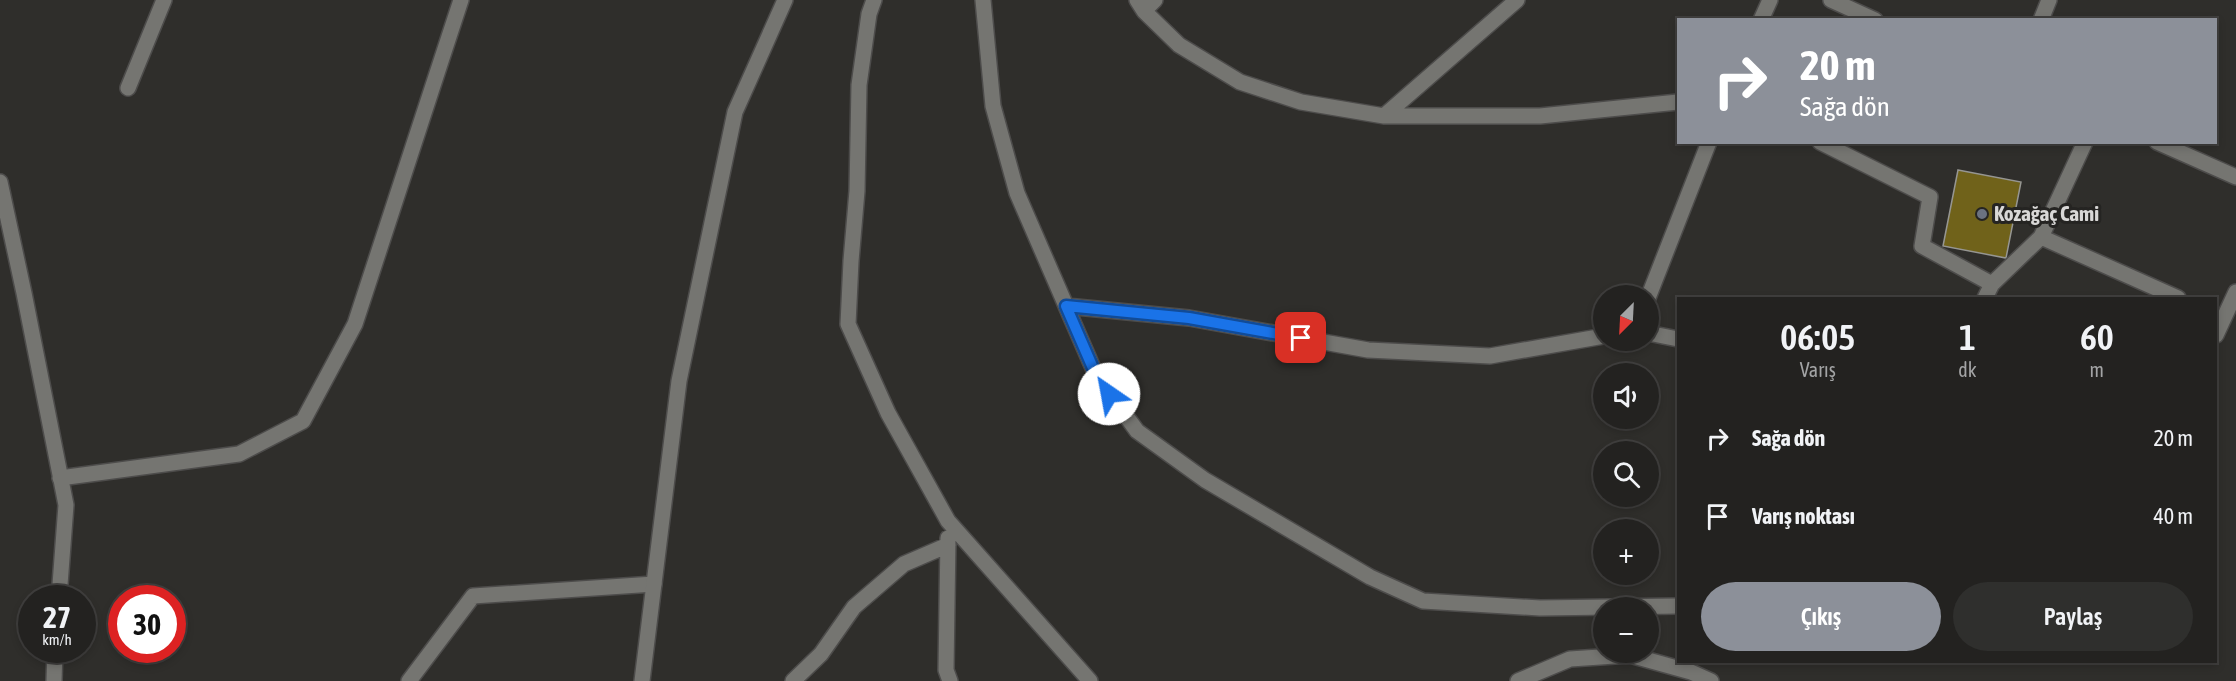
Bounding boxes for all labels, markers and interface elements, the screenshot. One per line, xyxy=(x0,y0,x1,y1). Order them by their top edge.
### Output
text: 20 m xyxy=(1800,41,1875,89)
icon: right xyxy=(1701,42,1779,120)
text: Sağa dön xyxy=(1800,91,1890,122)
place label: Kozağaç Cami xyxy=(1994,201,2099,225)
marker: Kozağaç Cami xyxy=(1975,207,1989,221)
north arrow xyxy=(1593,285,1659,351)
map controls xyxy=(1593,285,1659,663)
pin xyxy=(1275,312,1326,363)
text: 06:05 xyxy=(1780,316,1855,358)
text: 1 xyxy=(1959,316,1976,358)
text: 60 xyxy=(2080,316,2114,358)
icon: arrive xyxy=(1284,321,1317,354)
text: Varış xyxy=(1800,358,1836,381)
text: dk xyxy=(1958,358,1977,381)
text: m xyxy=(2090,358,2104,381)
position arrow xyxy=(1077,362,1141,426)
button: sound xyxy=(1593,363,1659,429)
icon: right xyxy=(1701,422,1734,455)
text: Sağa dön xyxy=(1752,425,1825,451)
text: 20 m xyxy=(2153,425,2193,451)
button: search xyxy=(1593,441,1659,507)
icon: arrive xyxy=(1701,500,1734,533)
text: Varış noktası xyxy=(1752,503,1855,529)
text: 40 m xyxy=(2153,503,2193,529)
button: + xyxy=(1593,519,1659,585)
button: Çıkış xyxy=(1701,582,1941,651)
button: Paylaş xyxy=(1953,582,2193,651)
speed limit sign: 30 xyxy=(108,585,186,663)
button: − xyxy=(1593,597,1659,663)
text: 27 xyxy=(43,600,71,634)
text: km/h xyxy=(42,631,72,648)

